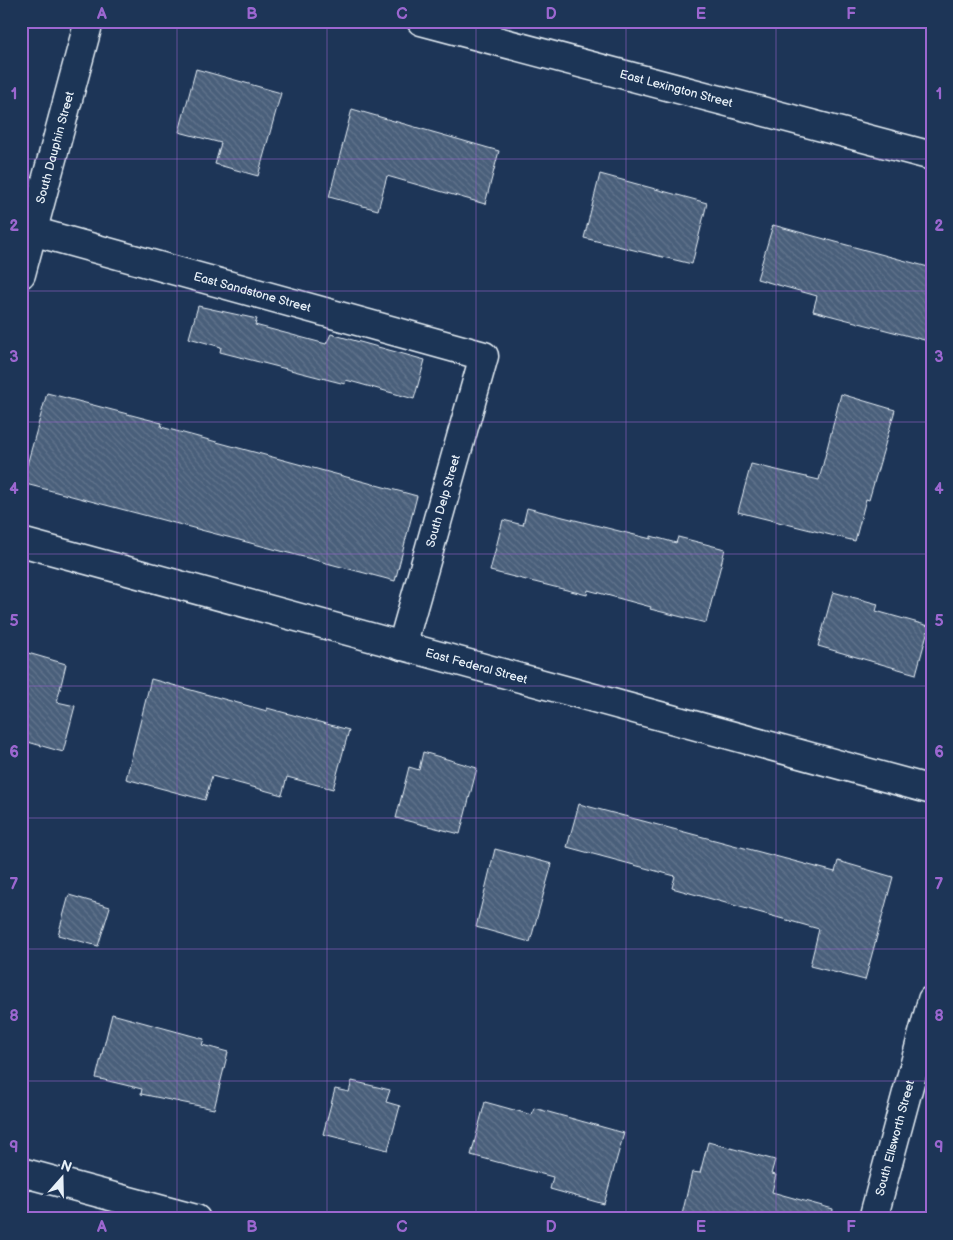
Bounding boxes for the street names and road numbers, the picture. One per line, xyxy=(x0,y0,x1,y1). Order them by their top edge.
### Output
street label: East Lexington Street xyxy=(618,67,735,111)
street label: South Dauphin Street xyxy=(33,90,78,205)
street label: East Sandstone Street xyxy=(192,269,313,316)
street label: South Delp Street xyxy=(423,453,464,549)
street label: East Federal Street xyxy=(424,645,529,688)
street label: South Ellsworth Street xyxy=(873,1078,918,1197)

